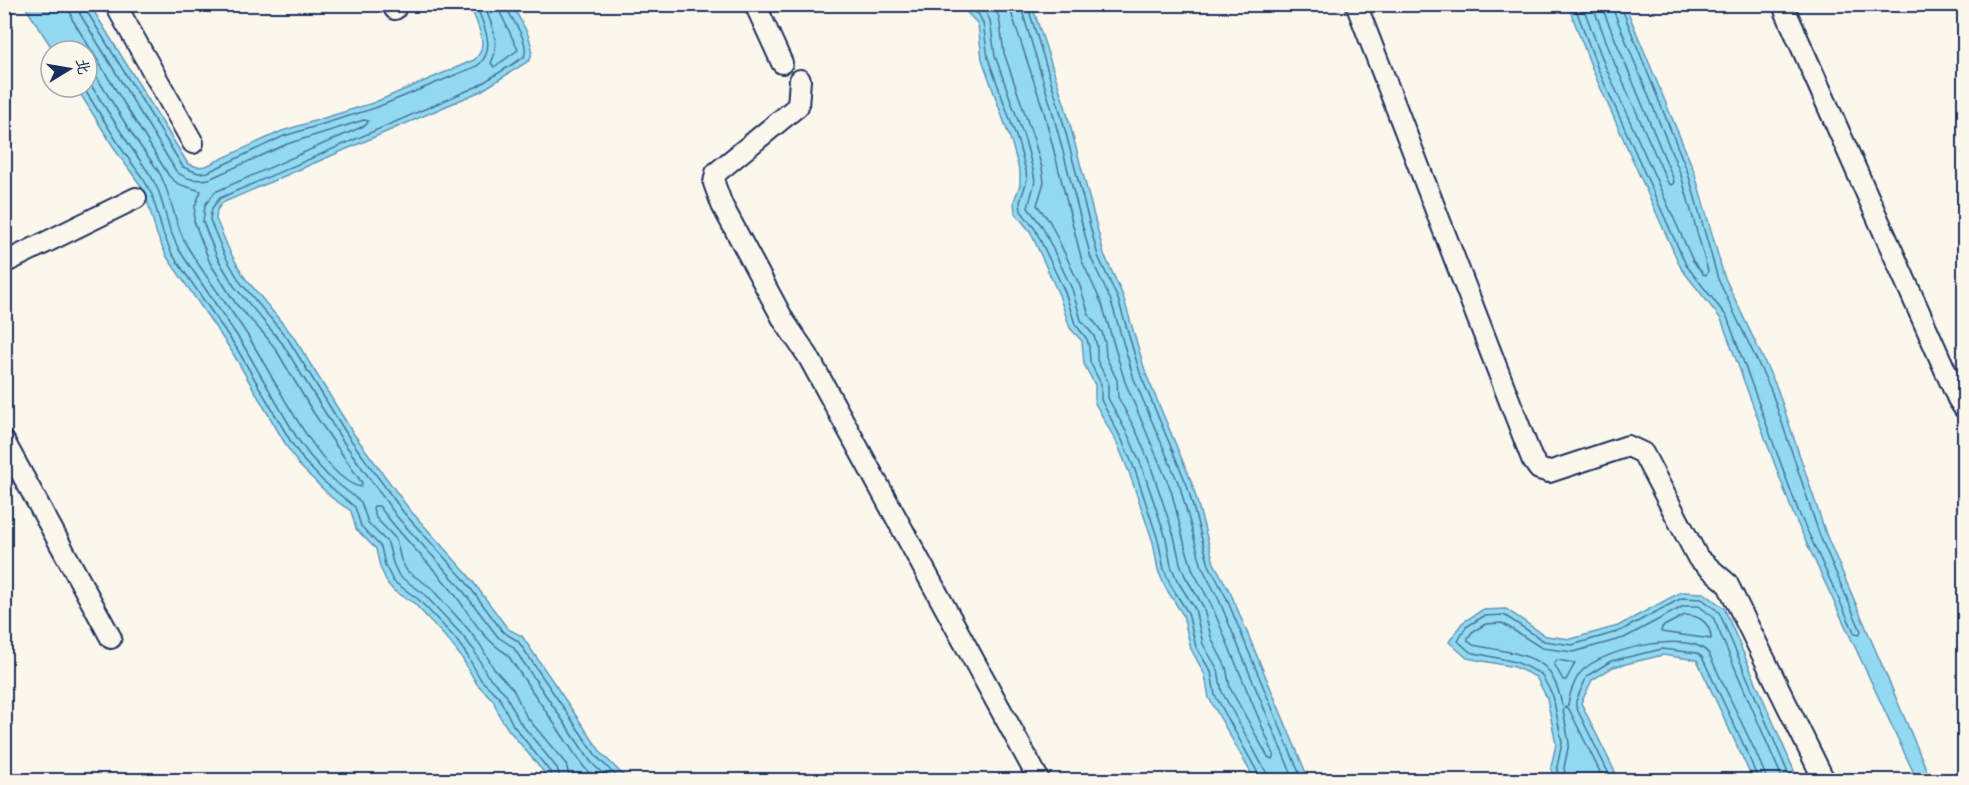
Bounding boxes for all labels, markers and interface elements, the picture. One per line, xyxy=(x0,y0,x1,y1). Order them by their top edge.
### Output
north arrow xyxy=(39,39,99,99)
text: 北 xyxy=(68,56,95,77)

